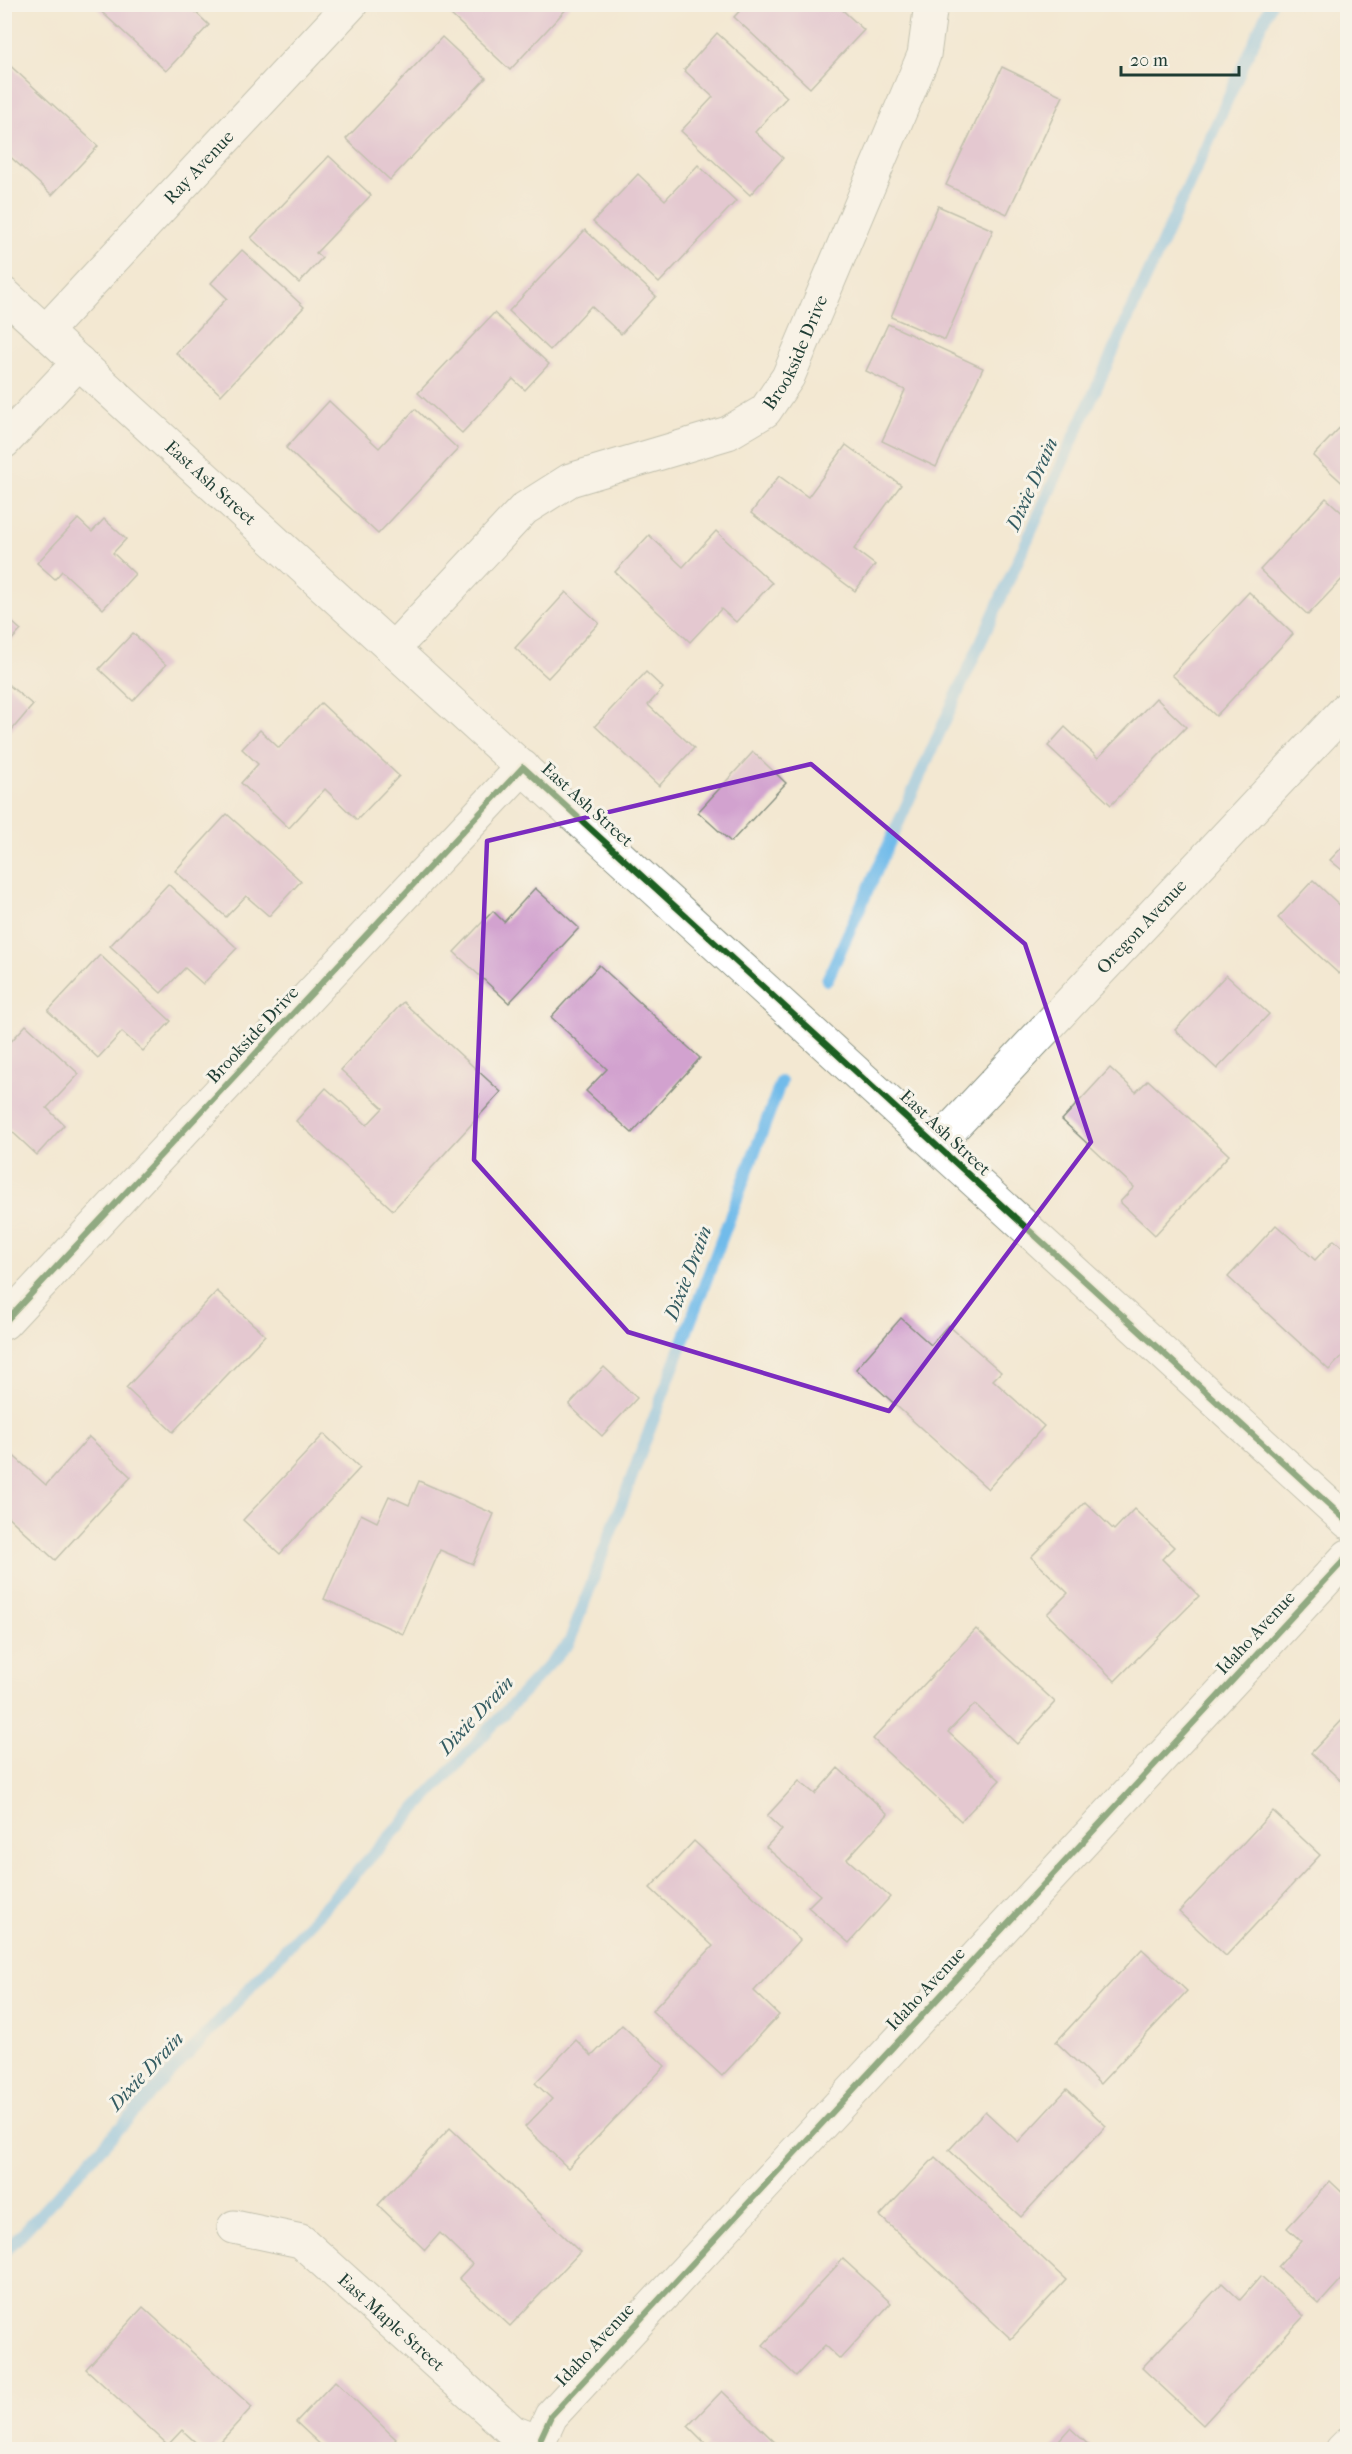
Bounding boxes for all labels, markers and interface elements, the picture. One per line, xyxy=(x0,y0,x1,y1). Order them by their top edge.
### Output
scale bar xyxy=(1121,39,1240,77)
text: 20 m xyxy=(1130,50,1168,71)
street label: Ray Avenue xyxy=(159,126,238,208)
street label: Brookside Drive xyxy=(758,292,832,414)
water label: Dixie Drain xyxy=(1001,434,1063,536)
street label: East Ash Street xyxy=(161,436,261,530)
street label: East Ash Street xyxy=(537,758,638,852)
street label: Oregon Avenue xyxy=(1092,875,1191,978)
street label: Brookside Drive xyxy=(203,982,303,1088)
street label: East Ash Street xyxy=(895,1086,995,1181)
water label: Dixie Drain xyxy=(659,1223,716,1325)
street label: Idaho Avenue xyxy=(1212,1587,1300,1679)
water label: Dixie Drain xyxy=(432,1671,518,1761)
street label: Idaho Avenue xyxy=(882,1943,970,2035)
water label: Dixie Drain xyxy=(102,2027,188,2117)
street label: East Maple Street xyxy=(334,2269,449,2376)
street label: Idaho Avenue xyxy=(551,2299,639,2391)

